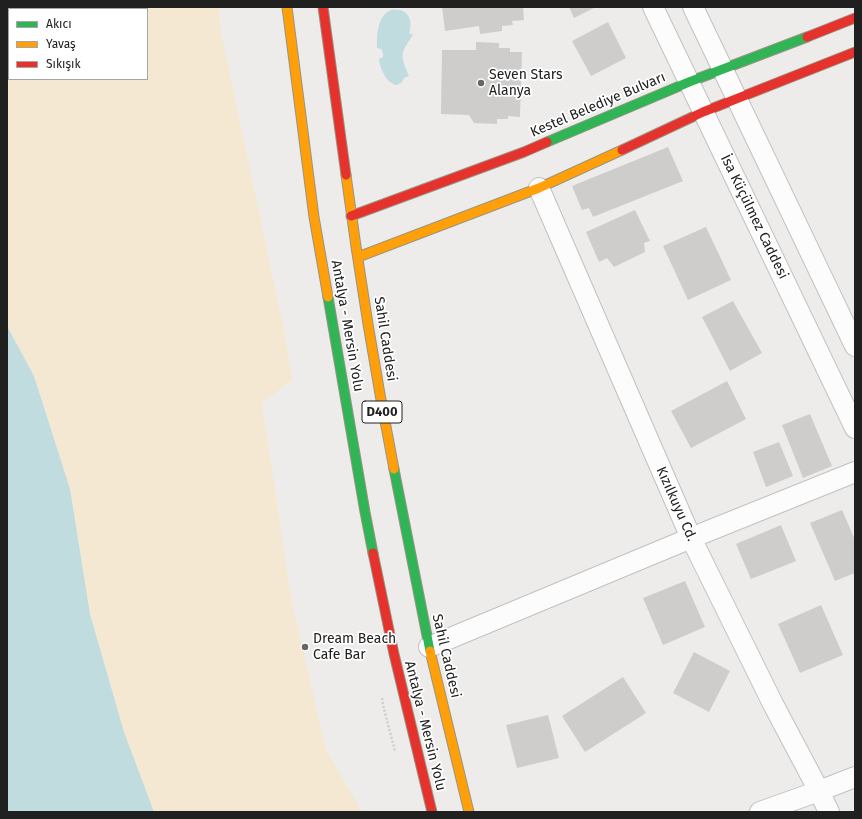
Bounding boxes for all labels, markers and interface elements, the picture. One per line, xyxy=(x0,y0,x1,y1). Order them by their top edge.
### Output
legend xyxy=(8,8,148,80)
text: Akıcı xyxy=(46,17,72,31)
text: Yavaş xyxy=(46,37,76,51)
text: Sıkışık xyxy=(46,57,81,71)
place label: Seven Stars Alanya xyxy=(489,67,563,100)
street label: Kestel Belediye Bulvarı xyxy=(528,69,668,141)
marker: Seven Stars Alanya xyxy=(476,78,486,88)
street label: İsa Küçülmez Caddesi xyxy=(717,152,791,282)
street label: Antalya - Mersin Yolu xyxy=(327,259,367,393)
street label: Sahil Caddesi xyxy=(370,296,400,382)
road number: D400 xyxy=(362,401,402,423)
street label: Kızılkuyu Cd. xyxy=(652,464,700,544)
street label: Sahil Caddesi xyxy=(428,613,464,699)
place label: Dream Beach Cafe Bar xyxy=(313,631,396,664)
marker: Dream Beach Cafe Bar xyxy=(300,642,310,652)
street label: Antalya - Mersin Yolu xyxy=(401,659,449,793)

